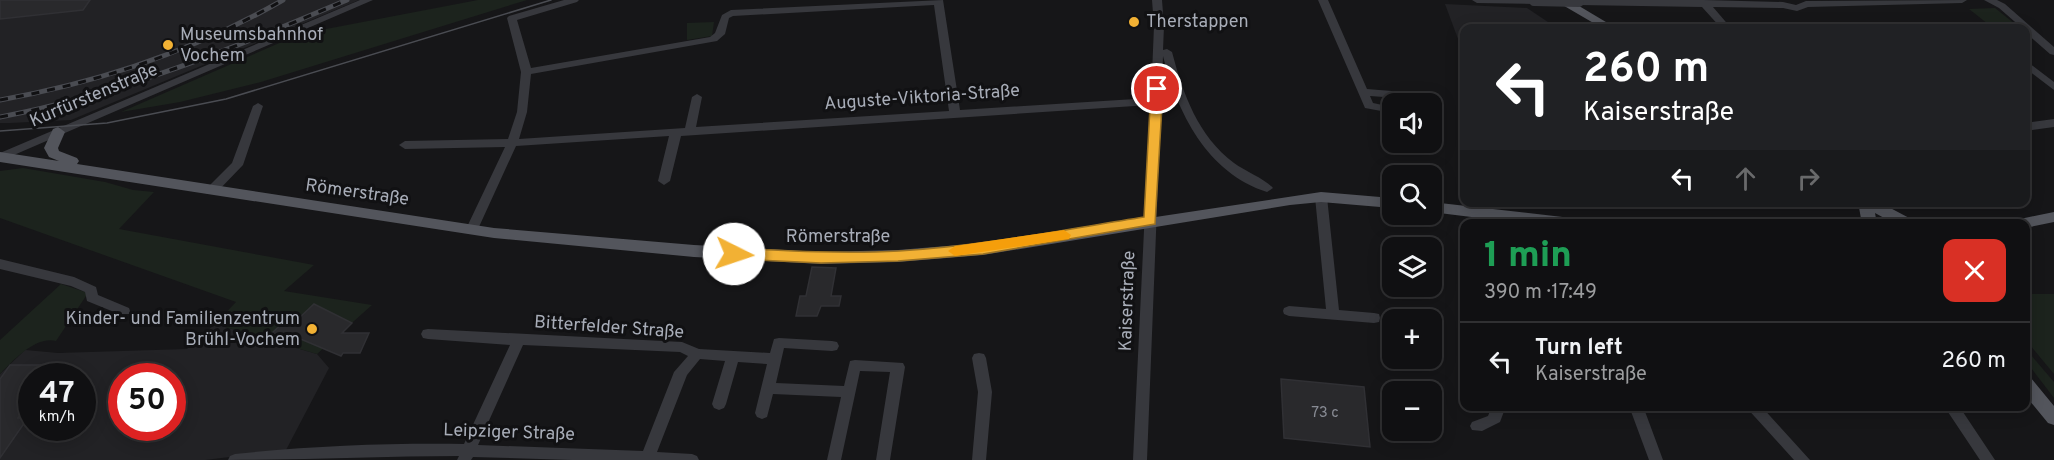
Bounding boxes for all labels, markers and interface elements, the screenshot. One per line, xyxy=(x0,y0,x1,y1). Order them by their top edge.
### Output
place label: Therstappen xyxy=(1146,11,1249,34)
marker: Therstappen xyxy=(1127,15,1141,29)
place label: Museumsbahnhof Vochem xyxy=(180,24,323,68)
marker: Museumsbahnhof Vochem xyxy=(161,38,175,52)
text: 260 m xyxy=(1583,44,1709,97)
icon: left xyxy=(1484,48,1562,126)
street label: Kurfürstenstraße xyxy=(26,59,162,133)
pin xyxy=(1131,63,1182,114)
icon: arrive xyxy=(1140,72,1173,105)
street label: Auguste-Viktoria-Straße xyxy=(823,80,1021,116)
map controls xyxy=(1382,93,1442,441)
button: sound xyxy=(1382,93,1442,153)
text: Kaiserstraße xyxy=(1583,96,1734,130)
icon: left xyxy=(1666,162,1699,195)
icon: ahead xyxy=(1729,162,1762,195)
icon: right xyxy=(1792,162,1825,195)
button: search xyxy=(1382,165,1442,225)
street label: Römerstraße xyxy=(304,174,410,212)
position arrow xyxy=(702,222,766,286)
street label: Römerstraße xyxy=(786,226,890,249)
text: 1 min xyxy=(1484,234,1572,280)
button: layers xyxy=(1382,237,1442,297)
button: close xyxy=(1943,239,2006,302)
street label: Kaiserstraße xyxy=(1115,250,1141,352)
text: 390 m · 17:49 xyxy=(1484,280,1597,306)
place label: Kinder- und Familienzentrum Brühl-Vochem xyxy=(66,308,300,352)
button: + xyxy=(1382,309,1442,369)
street label: Bitterfelder Straße xyxy=(533,311,685,345)
marker: Kinder- und Familienzentrum Brühl-Vochem xyxy=(305,322,319,336)
text: Turn left xyxy=(1535,335,1623,362)
icon: left xyxy=(1484,345,1517,378)
text: 260 m xyxy=(1941,348,2006,375)
text: Kaiserstraße xyxy=(1535,362,1647,388)
speed limit sign: 50 xyxy=(108,363,186,441)
text: 47 xyxy=(39,376,75,413)
button: − xyxy=(1382,381,1442,441)
house number: 73 c xyxy=(1311,404,1339,423)
text: km/h xyxy=(39,408,75,427)
street label: Leipziger Straße xyxy=(443,419,575,447)

